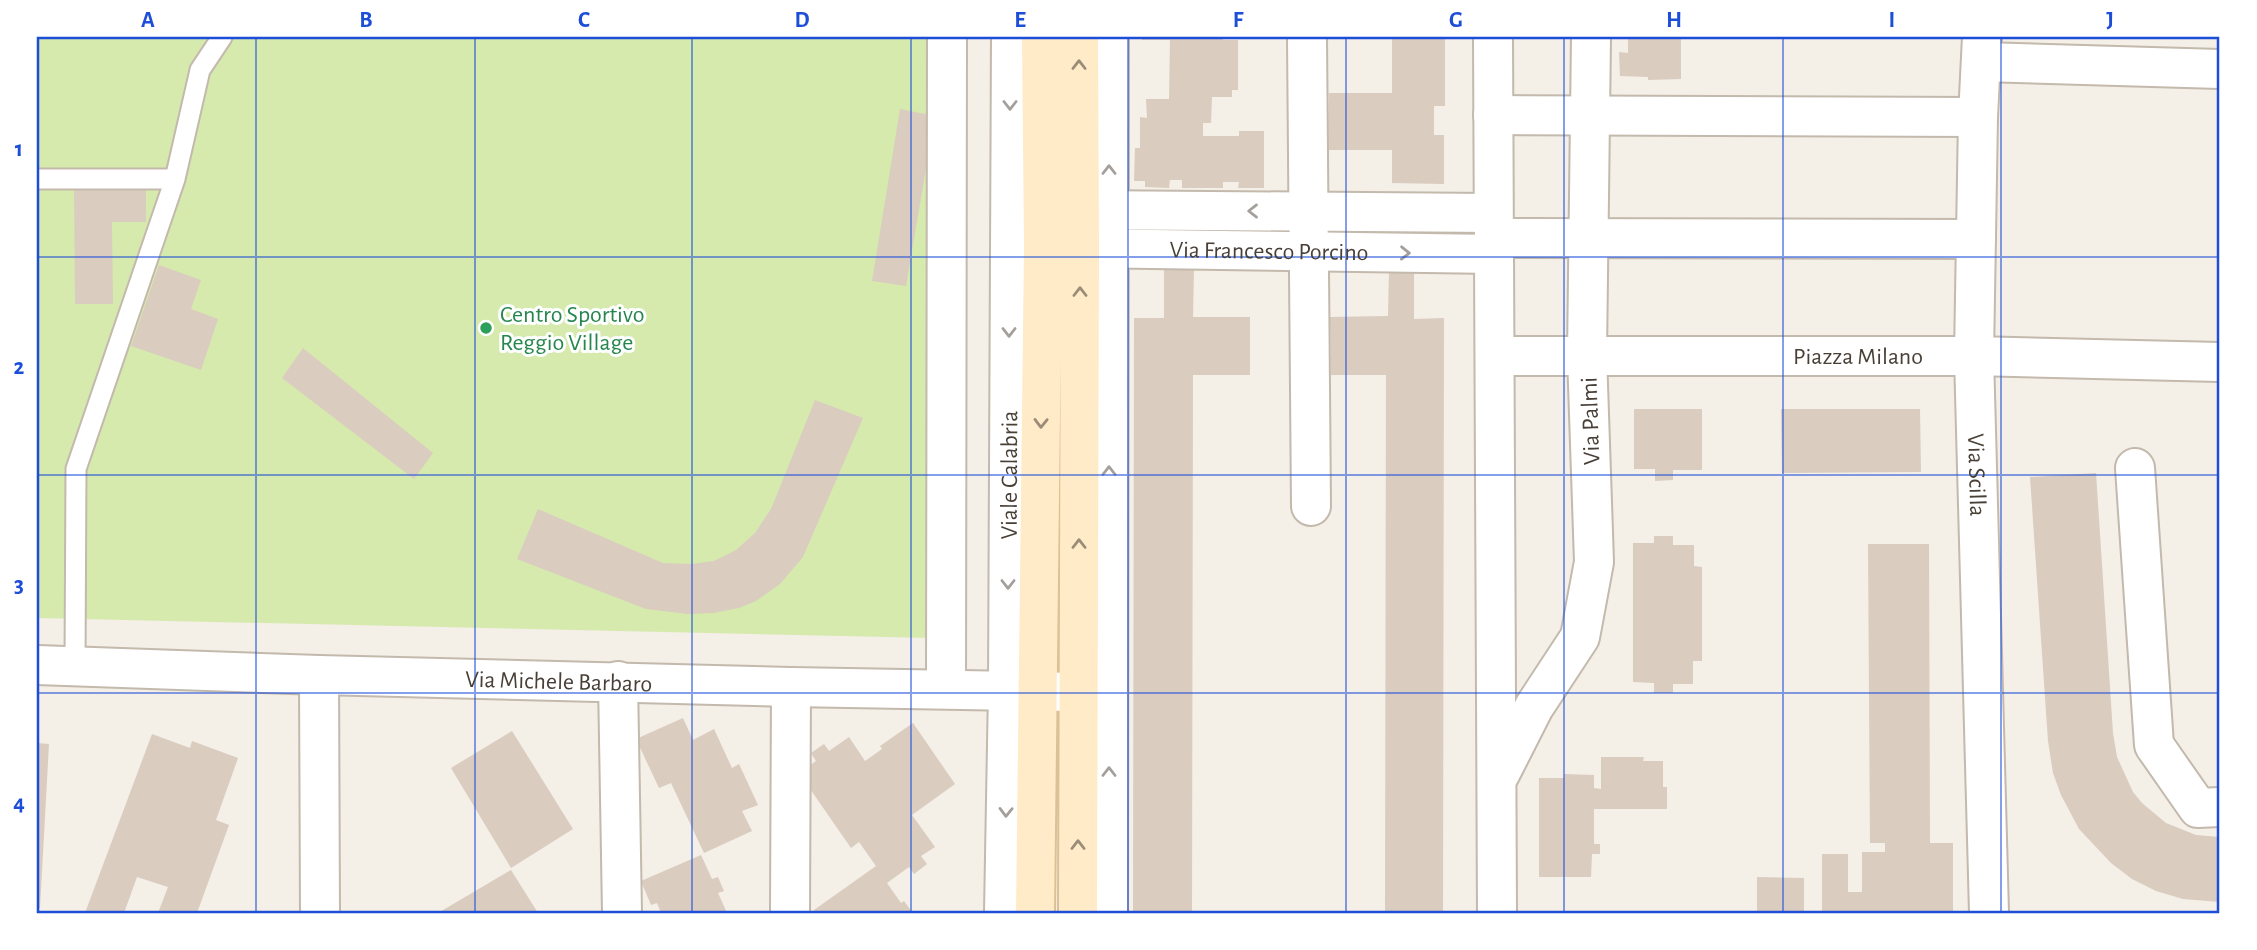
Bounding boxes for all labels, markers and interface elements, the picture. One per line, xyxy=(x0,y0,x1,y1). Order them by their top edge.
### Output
text: A xyxy=(141,9,155,32)
text: B xyxy=(359,9,373,32)
text: C xyxy=(578,9,590,32)
text: D xyxy=(794,9,810,32)
text: E xyxy=(1014,9,1026,32)
text: F xyxy=(1233,9,1244,32)
text: G xyxy=(1449,9,1463,32)
text: H xyxy=(1666,9,1682,32)
text: I xyxy=(1889,9,1895,32)
text: J xyxy=(2106,9,2114,32)
one-way arrow xyxy=(1071,59,1087,69)
one-way arrow xyxy=(1003,100,1018,111)
text: 1 xyxy=(15,138,23,161)
one-way arrow xyxy=(1101,164,1117,174)
one-way arrow xyxy=(1248,203,1258,219)
street label: Via Francesco Porcino xyxy=(1169,238,1369,265)
one-way arrow xyxy=(1400,245,1411,261)
one-way arrow xyxy=(1072,286,1088,297)
place label: Centro Sportivo Reggio Village xyxy=(500,303,644,355)
marker: Centro Sportivo Reggio Village xyxy=(478,320,494,336)
one-way arrow xyxy=(1002,327,1017,338)
street label: Piazza Milano xyxy=(1793,345,1923,369)
text: 2 xyxy=(14,356,25,379)
street label: Via Palmi xyxy=(1577,376,1605,465)
street label: Viale Calabria xyxy=(998,411,1022,540)
one-way arrow xyxy=(1033,418,1048,429)
street label: Via Scilla xyxy=(1963,433,1989,517)
one-way arrow xyxy=(1101,465,1117,475)
one-way arrow xyxy=(1071,538,1087,549)
text: 3 xyxy=(14,574,24,597)
one-way arrow xyxy=(1000,580,1016,590)
street label: Via Michele Barbaro xyxy=(465,668,653,696)
one-way arrow xyxy=(1101,766,1116,777)
text: 4 xyxy=(13,792,25,815)
one-way arrow xyxy=(998,807,1013,818)
one-way arrow xyxy=(1070,839,1086,850)

